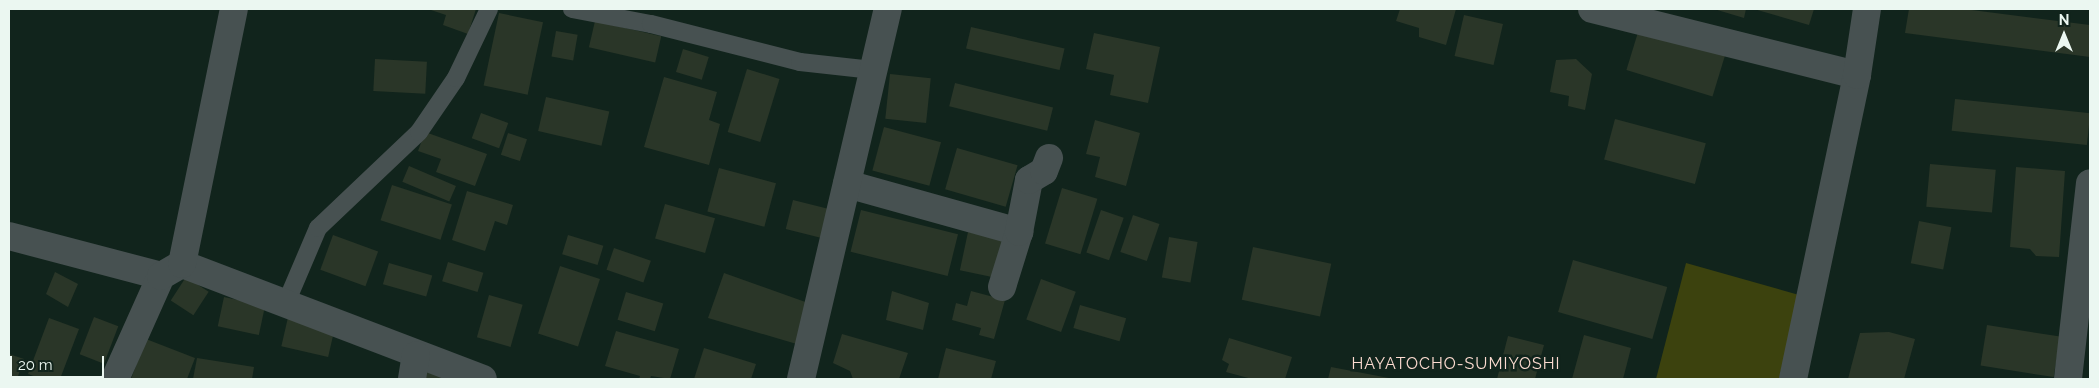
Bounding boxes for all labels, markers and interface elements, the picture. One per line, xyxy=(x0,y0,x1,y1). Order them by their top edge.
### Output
north arrow xyxy=(2039,10,2089,60)
text: N xyxy=(2059,12,2069,28)
scale bar xyxy=(12,346,106,378)
district label: HAYATOCHO-SUMIYOSHI xyxy=(1349,354,1563,374)
text: 20 m xyxy=(18,356,53,374)

